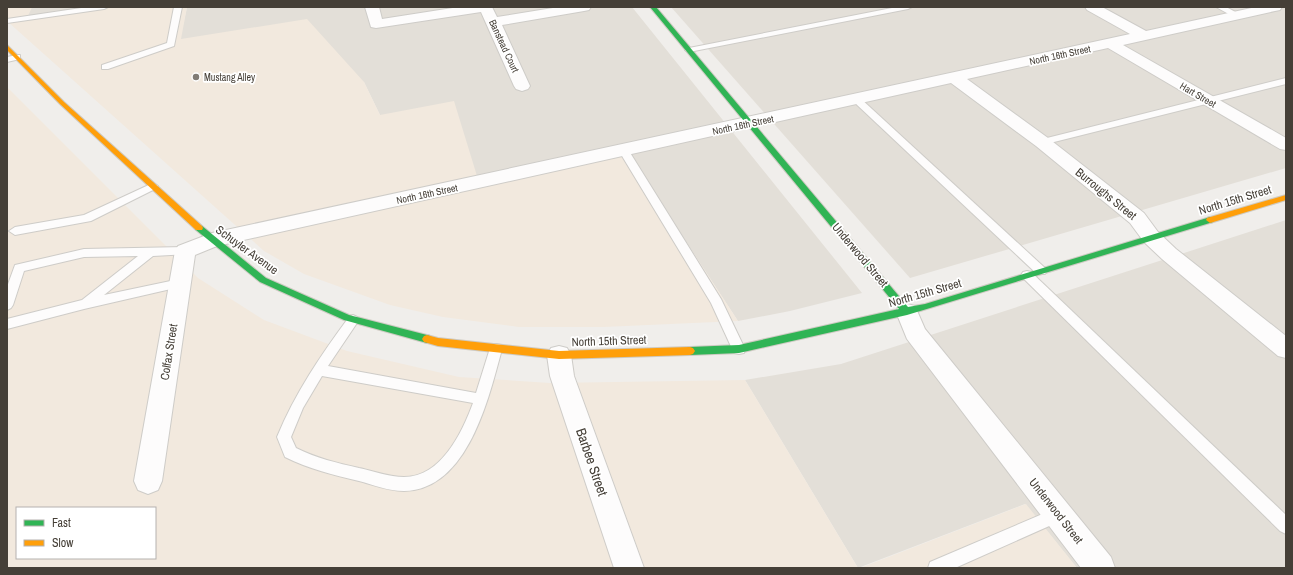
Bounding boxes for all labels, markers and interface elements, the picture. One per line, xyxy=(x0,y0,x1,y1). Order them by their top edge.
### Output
street label: Banstead Court xyxy=(486,17,522,75)
street label: North 16th Street xyxy=(1028,42,1093,68)
place label: Mustang Alley xyxy=(204,71,256,84)
marker: Mustang Alley xyxy=(191,72,201,82)
street label: Hart Street xyxy=(1178,79,1219,111)
street label: North 16th Street xyxy=(711,112,776,138)
street label: Burroughs Street xyxy=(1072,164,1140,224)
street label: North 16th Street xyxy=(395,181,460,207)
street label: North 15th Street xyxy=(1197,181,1273,219)
street label: Underwood Street xyxy=(828,219,892,291)
street label: Schuyler Avenue xyxy=(212,222,282,278)
street label: North 15th Street xyxy=(887,275,963,311)
street label: Colfax Street xyxy=(157,322,181,381)
street label: North 15th Street xyxy=(571,332,647,350)
street label: Barbee Street xyxy=(572,426,612,498)
street label: Underwood Street xyxy=(1025,475,1087,547)
legend xyxy=(16,507,156,559)
text: Fast xyxy=(52,515,71,531)
text: Slow xyxy=(52,535,74,551)

